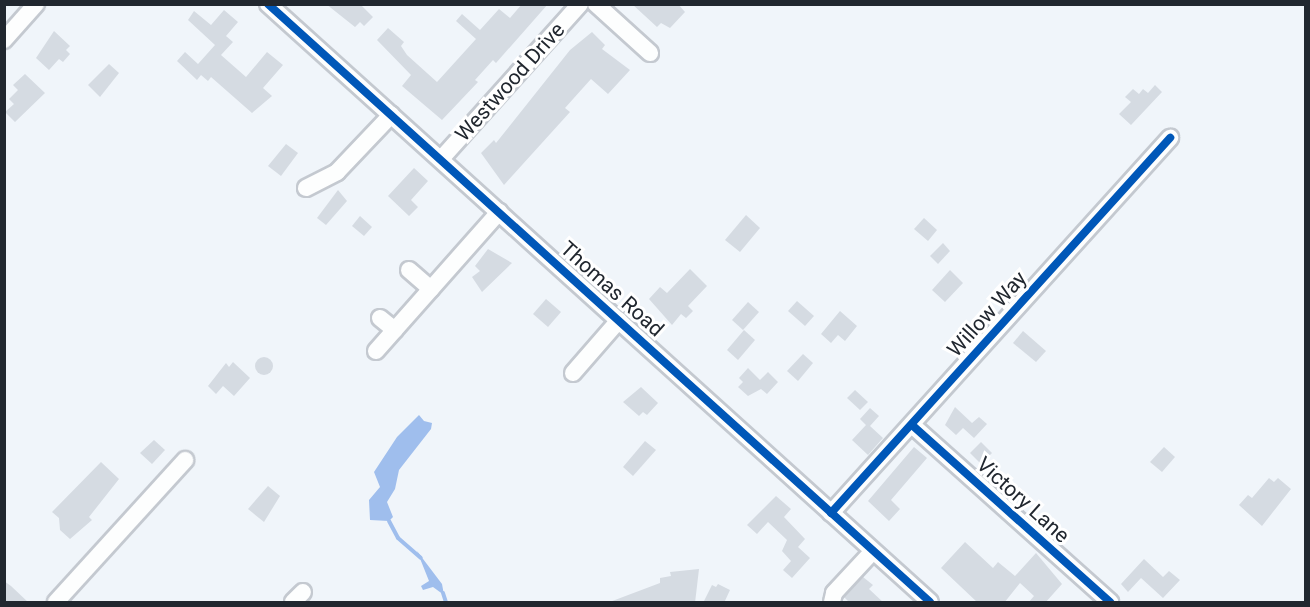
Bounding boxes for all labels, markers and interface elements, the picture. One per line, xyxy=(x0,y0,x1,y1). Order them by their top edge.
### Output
street label: Westwood Drive xyxy=(450,17,570,147)
street label: Thomas Road xyxy=(555,236,669,342)
street label: Willow Way xyxy=(942,266,1032,362)
street label: Victory Lane xyxy=(971,452,1075,548)

